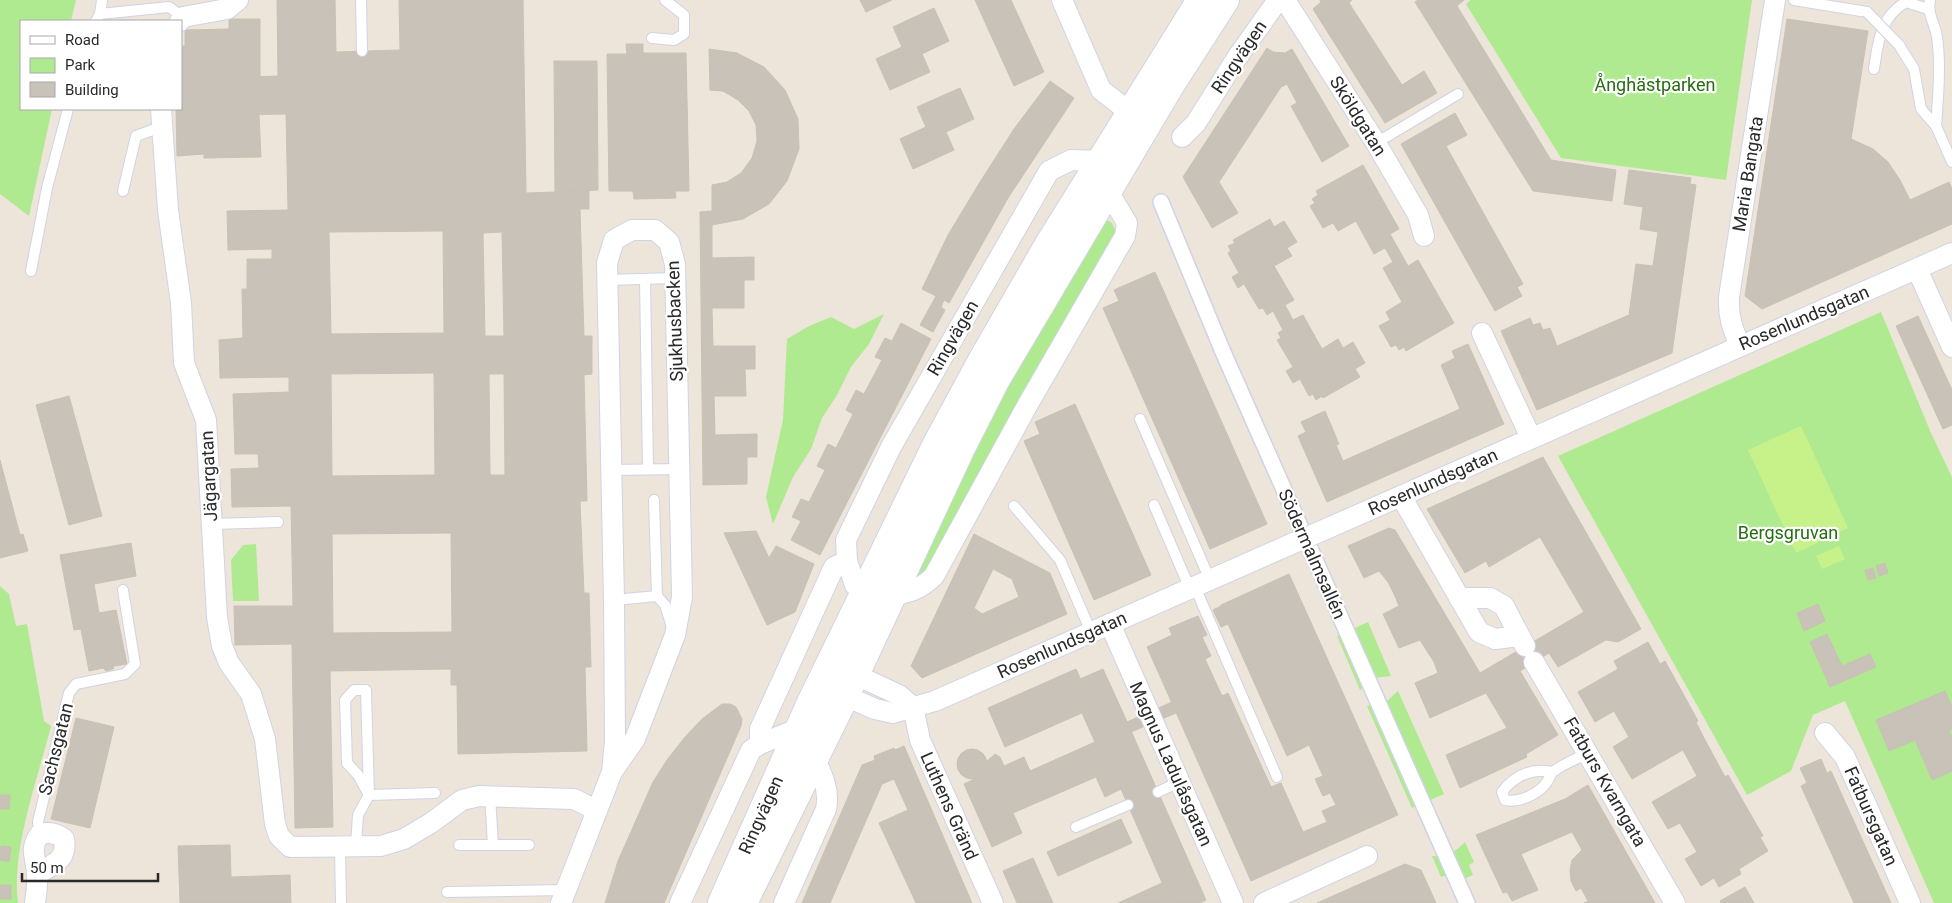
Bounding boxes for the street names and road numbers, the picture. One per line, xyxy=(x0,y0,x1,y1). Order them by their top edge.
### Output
street label: Ringvägen xyxy=(1207,16,1271,97)
street label: Sköldgatan xyxy=(1326,72,1391,160)
street label: Maria Bangata xyxy=(1728,115,1767,233)
street label: Sjukhusbacken xyxy=(662,260,687,382)
street label: Rosenlundsgatan xyxy=(1736,281,1872,354)
street label: Ringvägen xyxy=(923,296,983,379)
street label: Jägargatan xyxy=(196,430,221,522)
street label: Rosenlundsgatan xyxy=(1365,444,1501,519)
street label: Södermalmsallén xyxy=(1274,486,1350,622)
street label: Rosenlundsgatan xyxy=(994,607,1130,682)
street label: Magnus Ladulåsgatan xyxy=(1126,678,1217,849)
street label: Sachsgatan xyxy=(34,700,77,797)
street label: Fatburs Kvarngata xyxy=(1560,713,1651,850)
street label: Luthens Gränd xyxy=(916,748,983,863)
street label: Fatbursgatan xyxy=(1840,763,1903,869)
street label: Ringvägen xyxy=(734,772,787,857)

